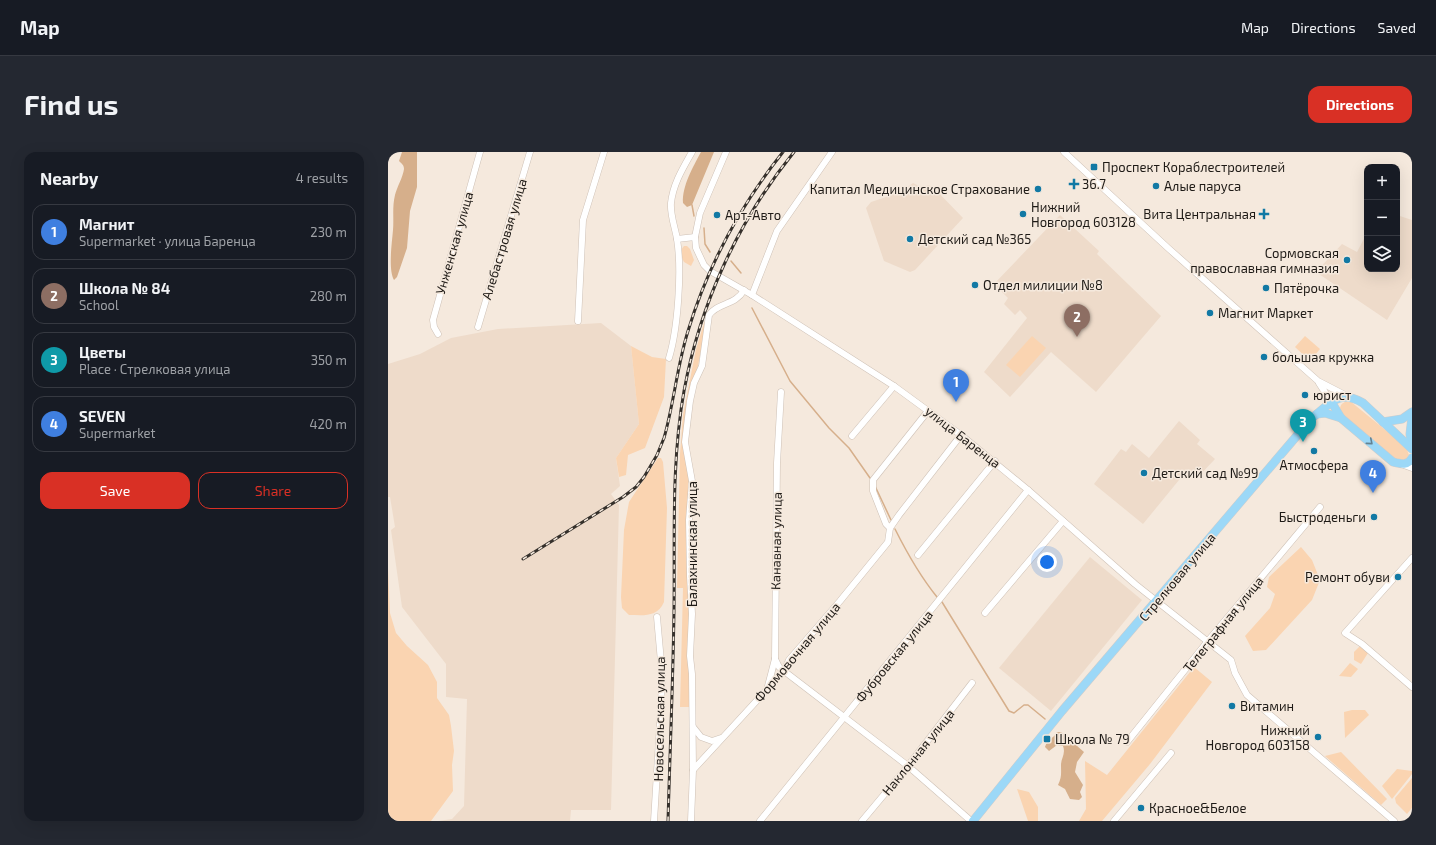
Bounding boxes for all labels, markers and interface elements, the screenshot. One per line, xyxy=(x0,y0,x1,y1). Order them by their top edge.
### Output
text: Map xyxy=(20,16,60,39)
text: Map xyxy=(1241,19,1269,36)
text: Directions xyxy=(1291,19,1356,36)
text: Saved xyxy=(1378,19,1416,36)
button: Directions xyxy=(1308,86,1412,123)
text: Find us xyxy=(24,87,118,121)
place label: Проспект Кораблестроителей xyxy=(1102,159,1285,175)
marker: Проспект Кораблестроителей xyxy=(1089,162,1099,172)
map controls xyxy=(1364,164,1400,272)
button: + xyxy=(1364,164,1400,200)
text: Nearby xyxy=(40,168,98,188)
text: 4 results xyxy=(296,170,348,186)
place label: 36.7 xyxy=(1082,176,1106,192)
street label: Алебастровая улица xyxy=(478,177,530,301)
place label: Алые паруса xyxy=(1164,178,1241,194)
marker: 36.7 xyxy=(1069,179,1079,189)
place label: Капитал Медицинское Страхование xyxy=(810,181,1030,197)
marker: Алые паруса xyxy=(1151,181,1161,191)
marker: Капитал Медицинское Страхование xyxy=(1033,184,1043,194)
street label: Унженская улица xyxy=(432,190,476,296)
place label: Нижний Новгород 603128 xyxy=(1031,199,1136,230)
button: − xyxy=(1364,200,1400,236)
place label: Вита Центральная xyxy=(1143,206,1256,222)
place label: Арт-Авто xyxy=(725,207,781,223)
marker: Нижний Новгород 603128 xyxy=(1018,209,1028,219)
marker: Вита Центральная xyxy=(1259,209,1269,219)
marker: Арт-Авто xyxy=(712,210,722,220)
text: Магнит xyxy=(79,215,134,233)
text: 1 xyxy=(51,224,57,240)
text: 230 m xyxy=(310,224,347,240)
place label: Детский сад №365 xyxy=(918,231,1031,247)
text: Supermarket · улица Баренца xyxy=(79,233,256,249)
marker: Детский сад №365 xyxy=(905,234,915,244)
button: layers xyxy=(1364,236,1400,272)
place label: Сормовская православная гимназия xyxy=(1190,245,1339,276)
marker: Сормовская православная гимназия xyxy=(1342,255,1352,265)
place label: Отдел милиции №8 xyxy=(983,277,1103,293)
text: Школа № 84 xyxy=(79,279,170,297)
marker: Отдел милиции №8 xyxy=(970,280,980,290)
place label: Пятёрочка xyxy=(1274,280,1339,296)
marker: Пятёрочка xyxy=(1261,283,1271,293)
text: 2 xyxy=(50,288,58,304)
text: 280 m xyxy=(310,288,347,304)
text: School xyxy=(79,297,119,313)
pin: 2 xyxy=(1064,304,1090,337)
place label: Магнит Маркет xyxy=(1218,305,1314,321)
marker: Магнит Маркет xyxy=(1205,308,1215,318)
text: Цветы xyxy=(79,343,126,361)
place label: большая кружка xyxy=(1272,349,1374,365)
text: 3 xyxy=(50,352,58,368)
text: 350 m xyxy=(311,352,347,368)
marker: большая кружка xyxy=(1259,352,1269,362)
text: Place · Стрелковая улица xyxy=(79,361,230,377)
pin: 1 xyxy=(943,369,969,402)
place label: юрист xyxy=(1313,387,1352,403)
marker: юрист xyxy=(1300,390,1310,400)
street label: улица Баренца xyxy=(922,403,1004,471)
text: SEVEN xyxy=(79,407,126,425)
pin: 3 xyxy=(1290,409,1316,442)
text: 4 xyxy=(50,416,58,432)
text: 420 m xyxy=(310,416,347,432)
text: Supermarket xyxy=(79,425,156,441)
one-way arrow xyxy=(1365,438,1373,445)
marker: Атмосфера xyxy=(1309,446,1319,456)
place label: Атмосфера xyxy=(1279,457,1349,473)
pin: 4 xyxy=(1360,460,1386,493)
place label: Детский сад №99 xyxy=(1152,465,1258,481)
marker: Детский сад №99 xyxy=(1139,468,1149,478)
button: Save xyxy=(40,472,190,509)
button: Share xyxy=(198,472,348,509)
street label: Балахнинская улица xyxy=(684,481,700,607)
street label: Канавная улица xyxy=(767,492,785,590)
place label: Быстроденьги xyxy=(1279,509,1366,525)
marker: Быстроденьги xyxy=(1369,512,1379,522)
street label: Стрелковая улица xyxy=(1135,529,1219,625)
your location xyxy=(1037,552,1057,572)
place label: Ремонт обуви xyxy=(1305,569,1390,585)
marker: Ремонт обуви xyxy=(1393,572,1403,582)
street label: Телеграфная улица xyxy=(1179,573,1267,675)
street label: Формовочная улица xyxy=(751,599,843,705)
street label: Фубровская улица xyxy=(852,607,936,705)
street label: Новосельская улица xyxy=(650,656,668,782)
place label: Витамин xyxy=(1240,698,1294,714)
marker: Витамин xyxy=(1227,701,1237,711)
street label: Наклонная улица xyxy=(878,706,958,798)
place label: Нижний Новгород 603158 xyxy=(1205,722,1310,753)
place label: Школа № 79 xyxy=(1055,731,1130,747)
marker: Нижний Новгород 603158 xyxy=(1313,732,1323,742)
marker: Школа № 79 xyxy=(1042,734,1052,744)
place label: Красное&Белое xyxy=(1149,800,1247,816)
marker: Красное&Белое xyxy=(1136,803,1146,813)

